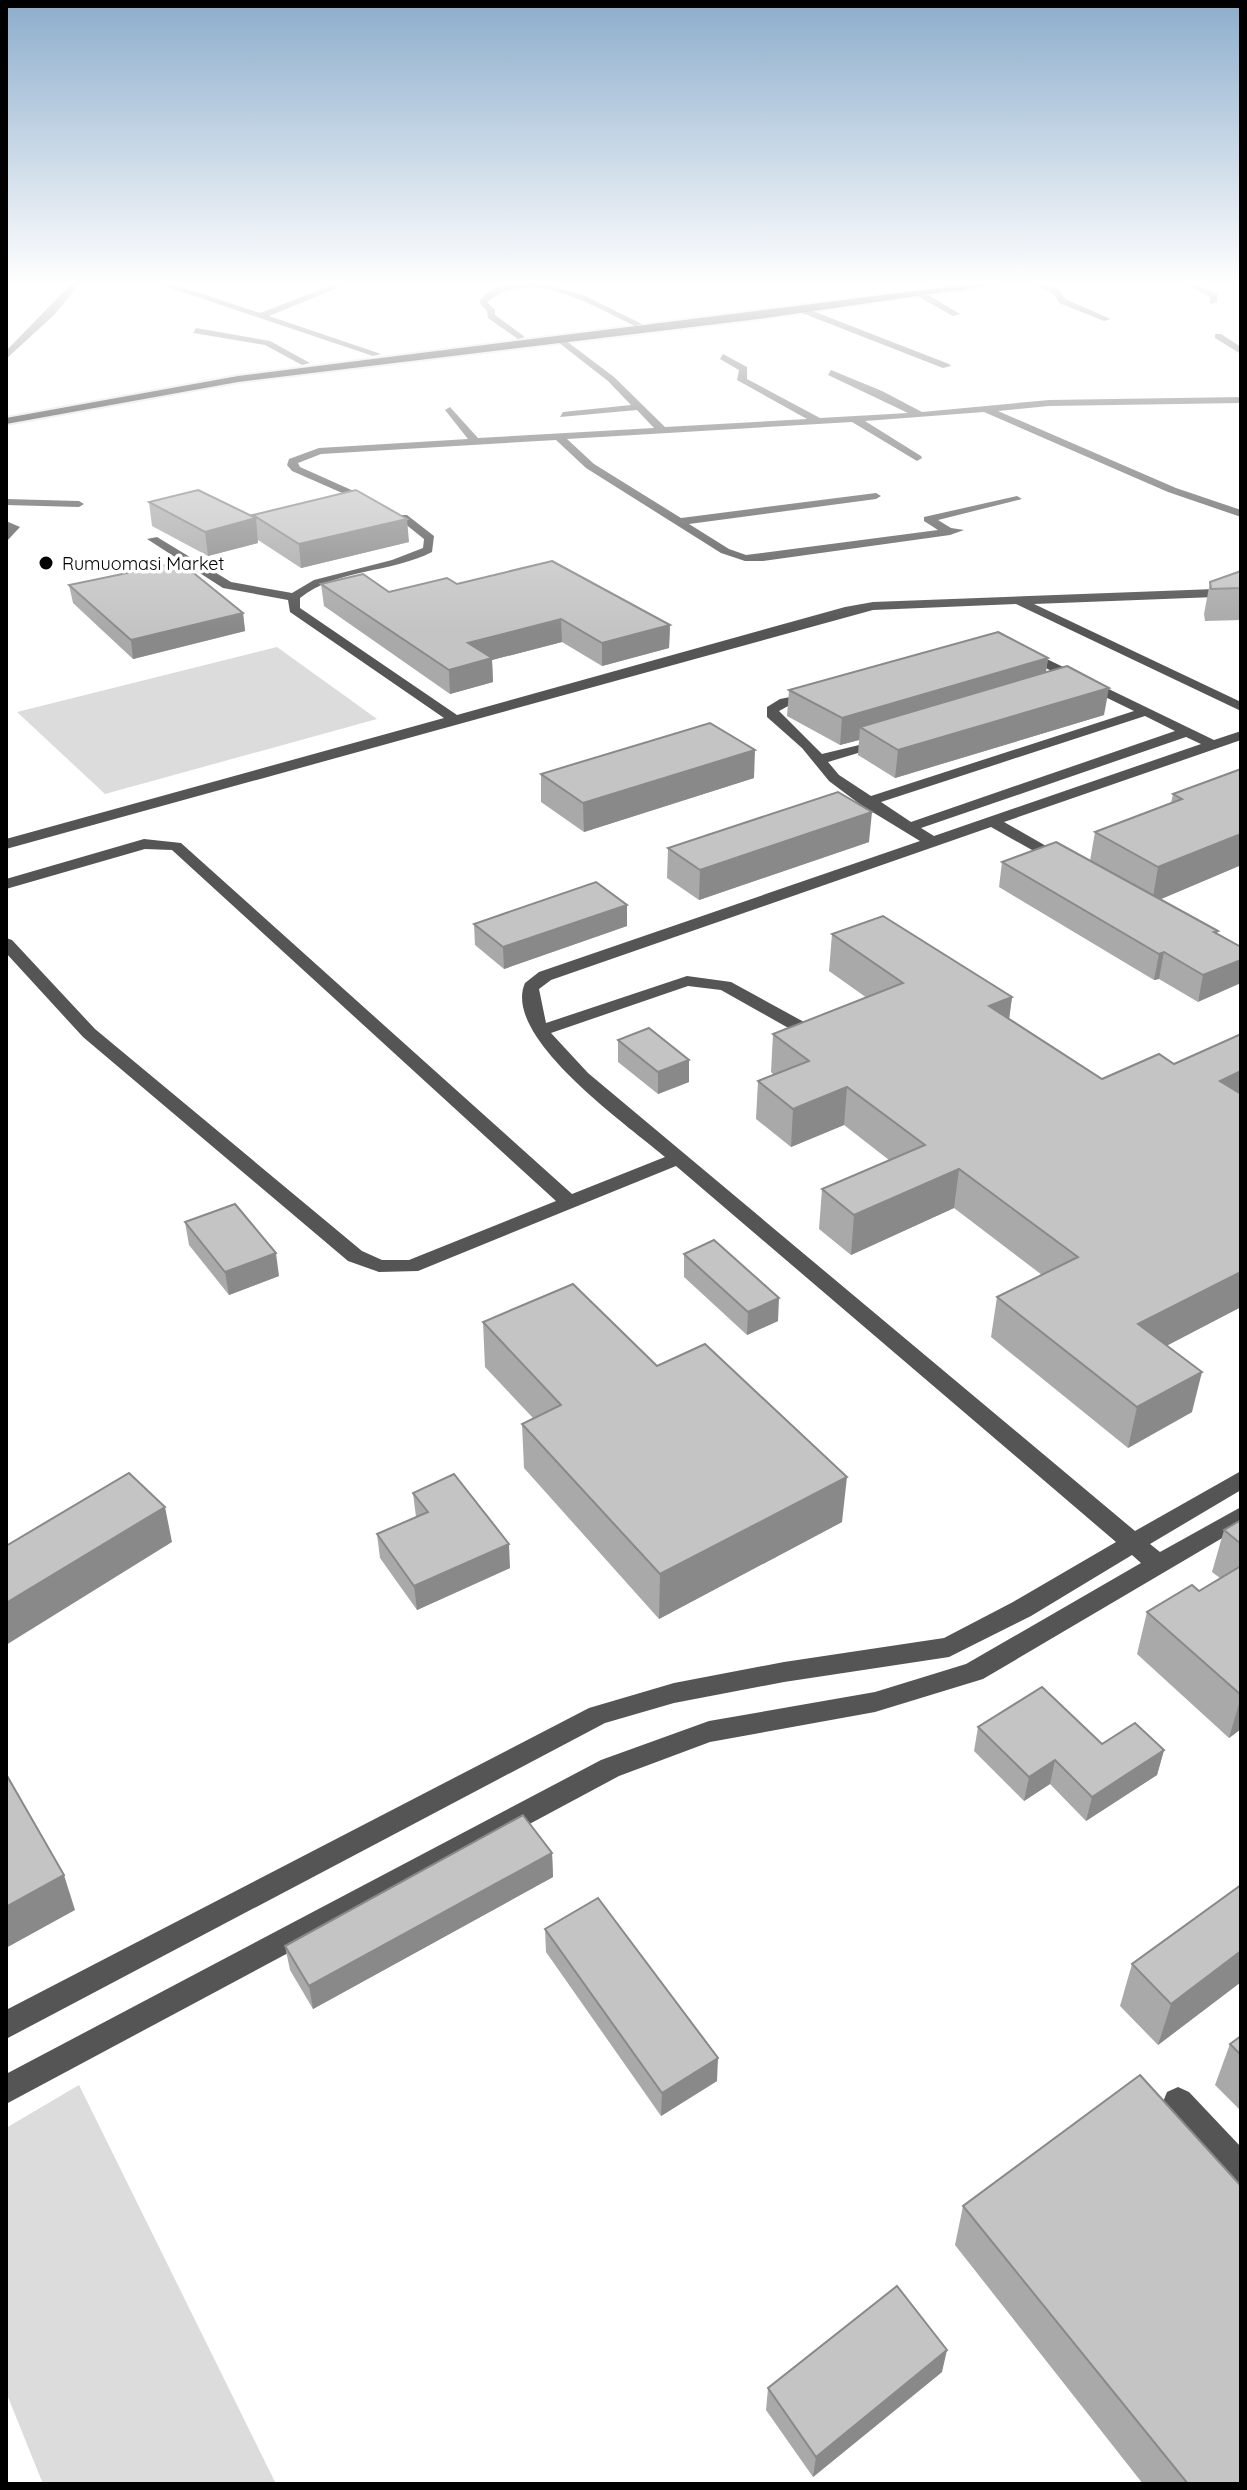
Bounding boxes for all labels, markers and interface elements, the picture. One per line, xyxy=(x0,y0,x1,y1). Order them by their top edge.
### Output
place label: Rumuomasi Market xyxy=(62,552,224,575)
marker: Rumuomasi Market xyxy=(37,554,55,572)

